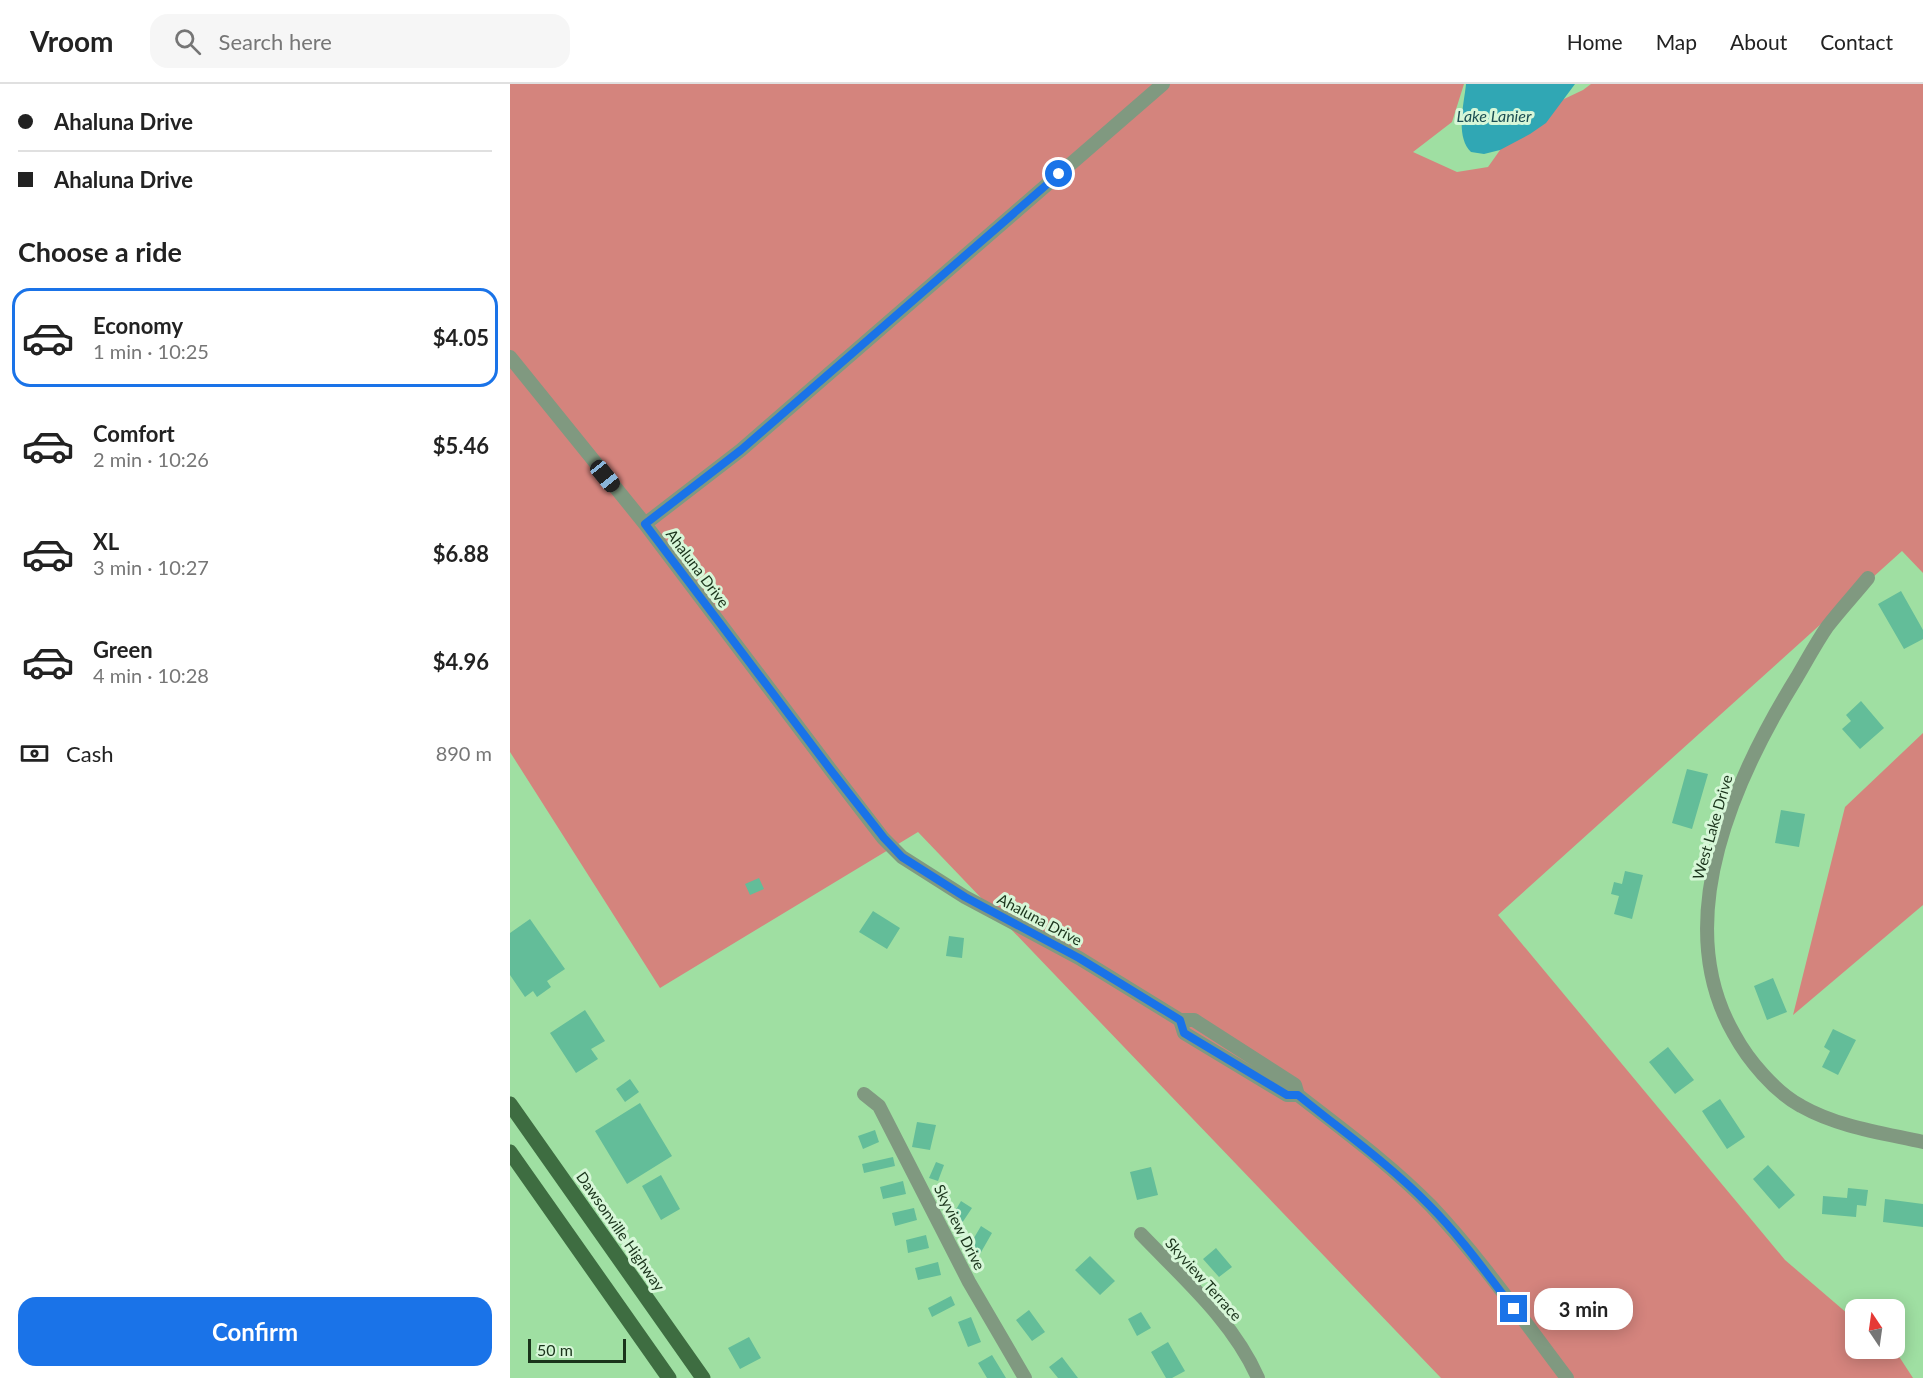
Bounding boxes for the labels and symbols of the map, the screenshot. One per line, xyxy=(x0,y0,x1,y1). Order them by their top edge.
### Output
water label: Lake Lanier xyxy=(1457,106,1532,125)
route start xyxy=(1045,160,1072,187)
car xyxy=(587,456,623,496)
street label: Ahaluna Drive xyxy=(663,525,733,611)
street label: West Lake Drive xyxy=(1688,772,1736,881)
street label: Ahaluna Drive xyxy=(995,889,1085,949)
street label: Dawsonville Highway xyxy=(573,1168,669,1294)
street label: Skyview Drive xyxy=(931,1181,989,1273)
street label: Skyview Terrace xyxy=(1162,1234,1246,1324)
callout: 3 min xyxy=(1535,1288,1634,1330)
route end xyxy=(1500,1295,1527,1322)
north arrow xyxy=(1845,1299,1905,1359)
scale bar xyxy=(528,1336,626,1364)

